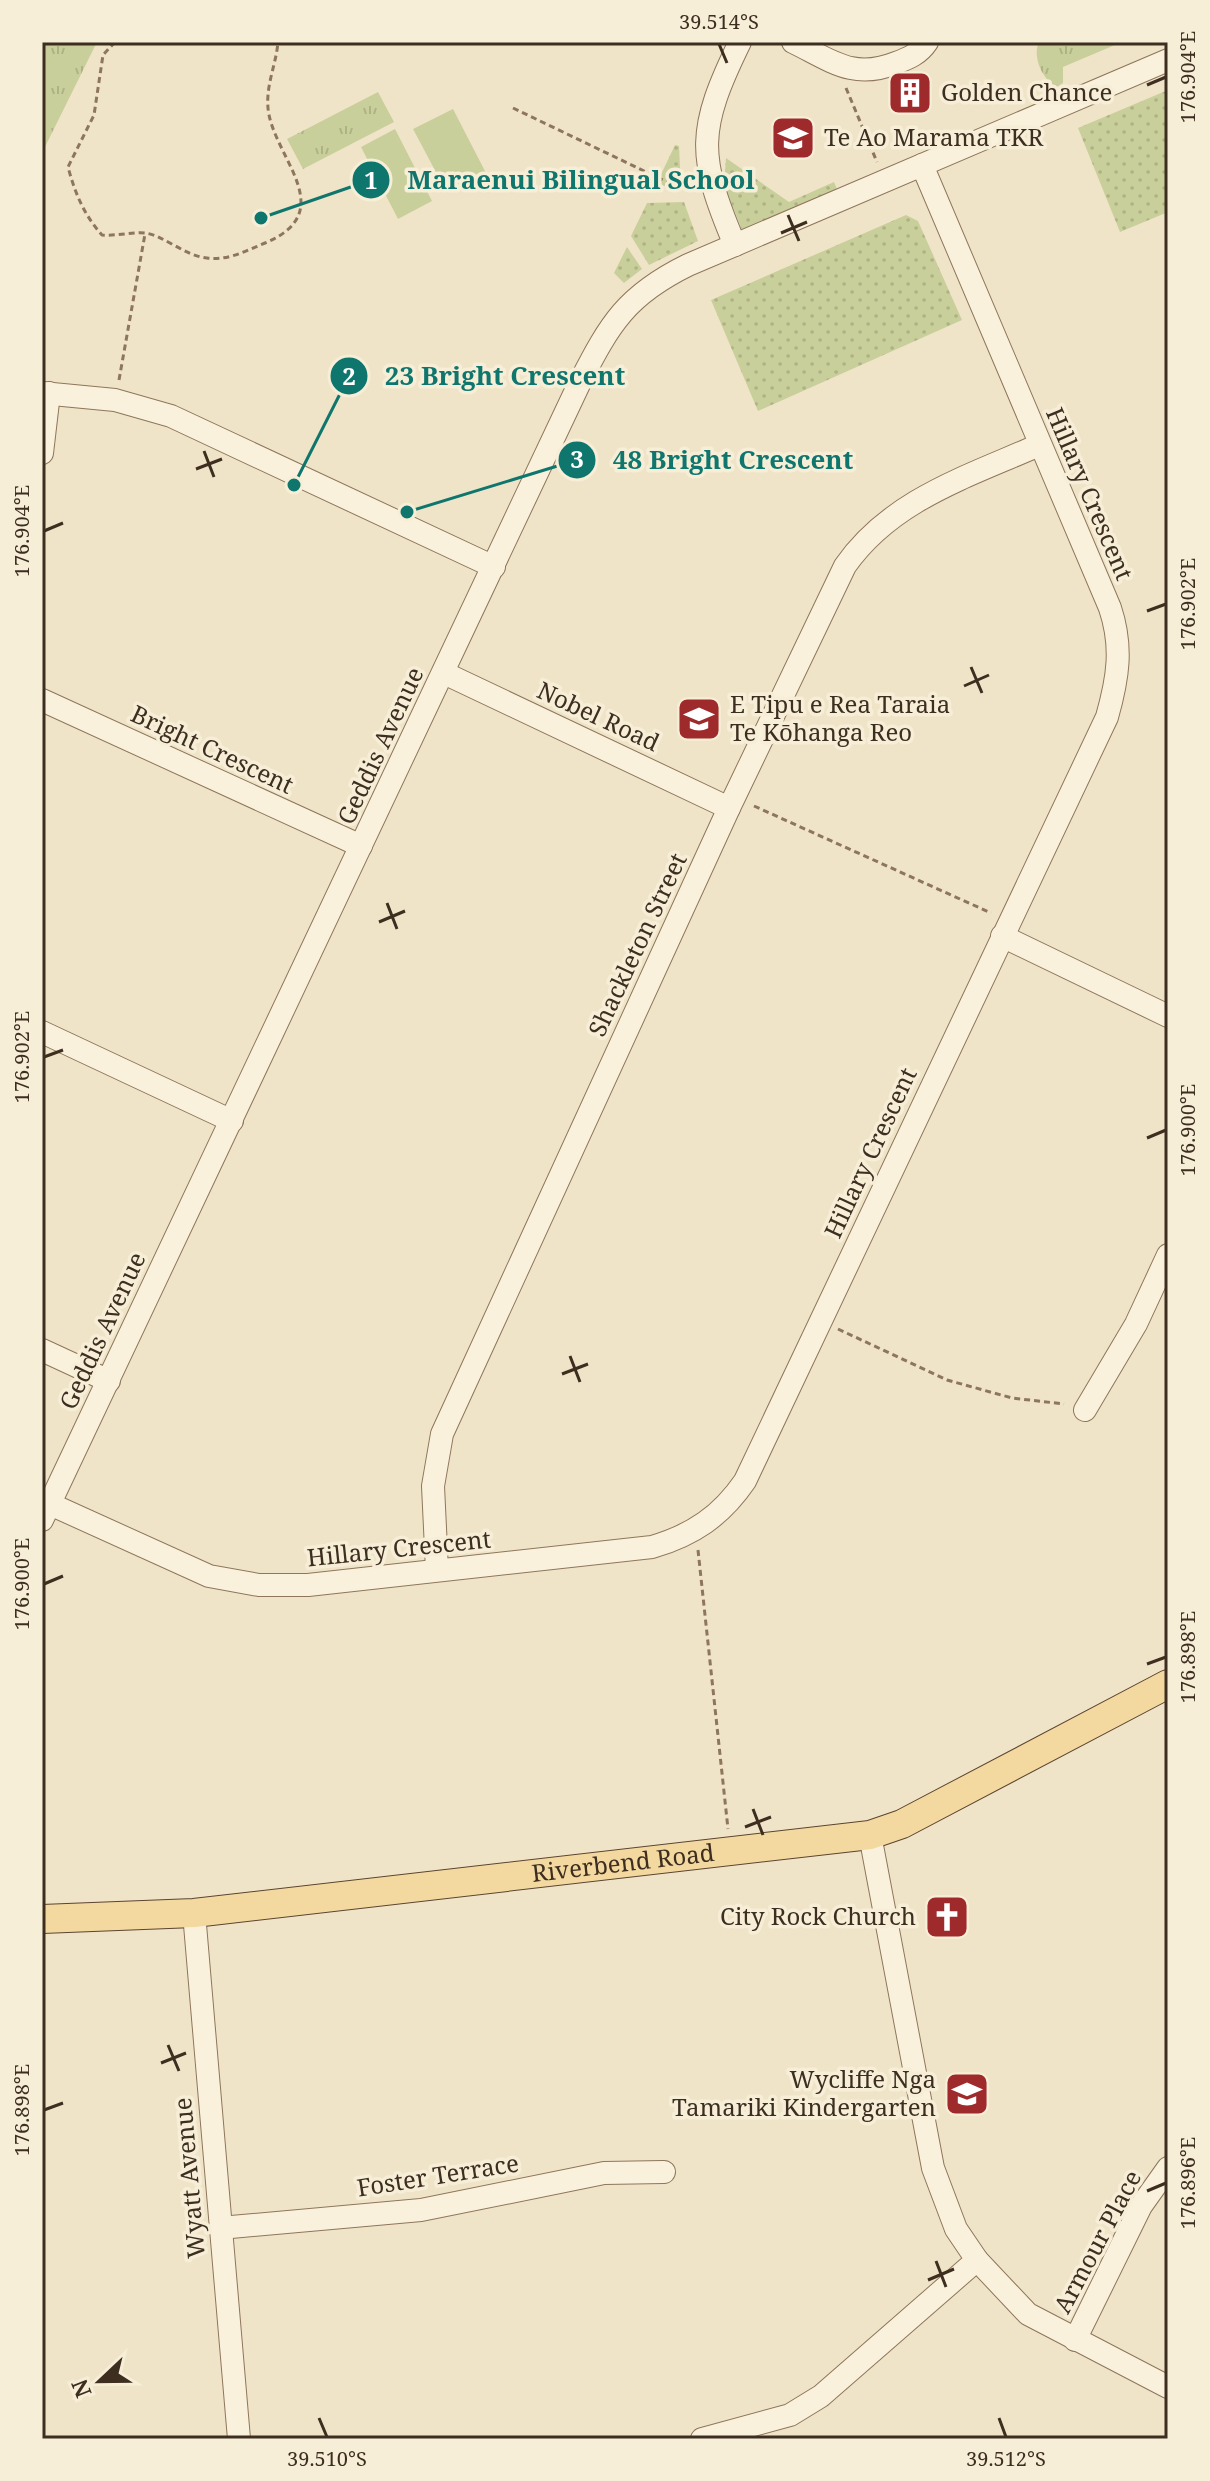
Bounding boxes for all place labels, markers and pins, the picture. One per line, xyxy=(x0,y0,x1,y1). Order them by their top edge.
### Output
building icon: Golden Chance xyxy=(886,69,934,117)
place label: Golden Chance xyxy=(941,75,1112,108)
school or university icon: Te Ao Marama TKR xyxy=(769,114,817,162)
place label: Te Ao Marama TKR xyxy=(824,120,1043,153)
callout: Maraenui Bilingual School xyxy=(351,155,771,205)
callout: 23 Bright Crescent xyxy=(329,351,641,401)
callout: 48 Bright Crescent xyxy=(557,435,869,485)
place label: E Tipu e Rea Taraia Te Kōhanga Reo xyxy=(730,687,950,748)
school or university icon: E Tipu e Rea Taraia Te Kōhanga Reo xyxy=(675,695,723,743)
church icon: City Rock Church xyxy=(923,1893,971,1941)
place label: City Rock Church xyxy=(720,1899,916,1932)
place label: Wycliffe Nga Tamariki Kindergarten xyxy=(672,2062,936,2123)
school or university icon: Wycliffe Nga Tamariki Kindergarten xyxy=(943,2070,991,2118)

